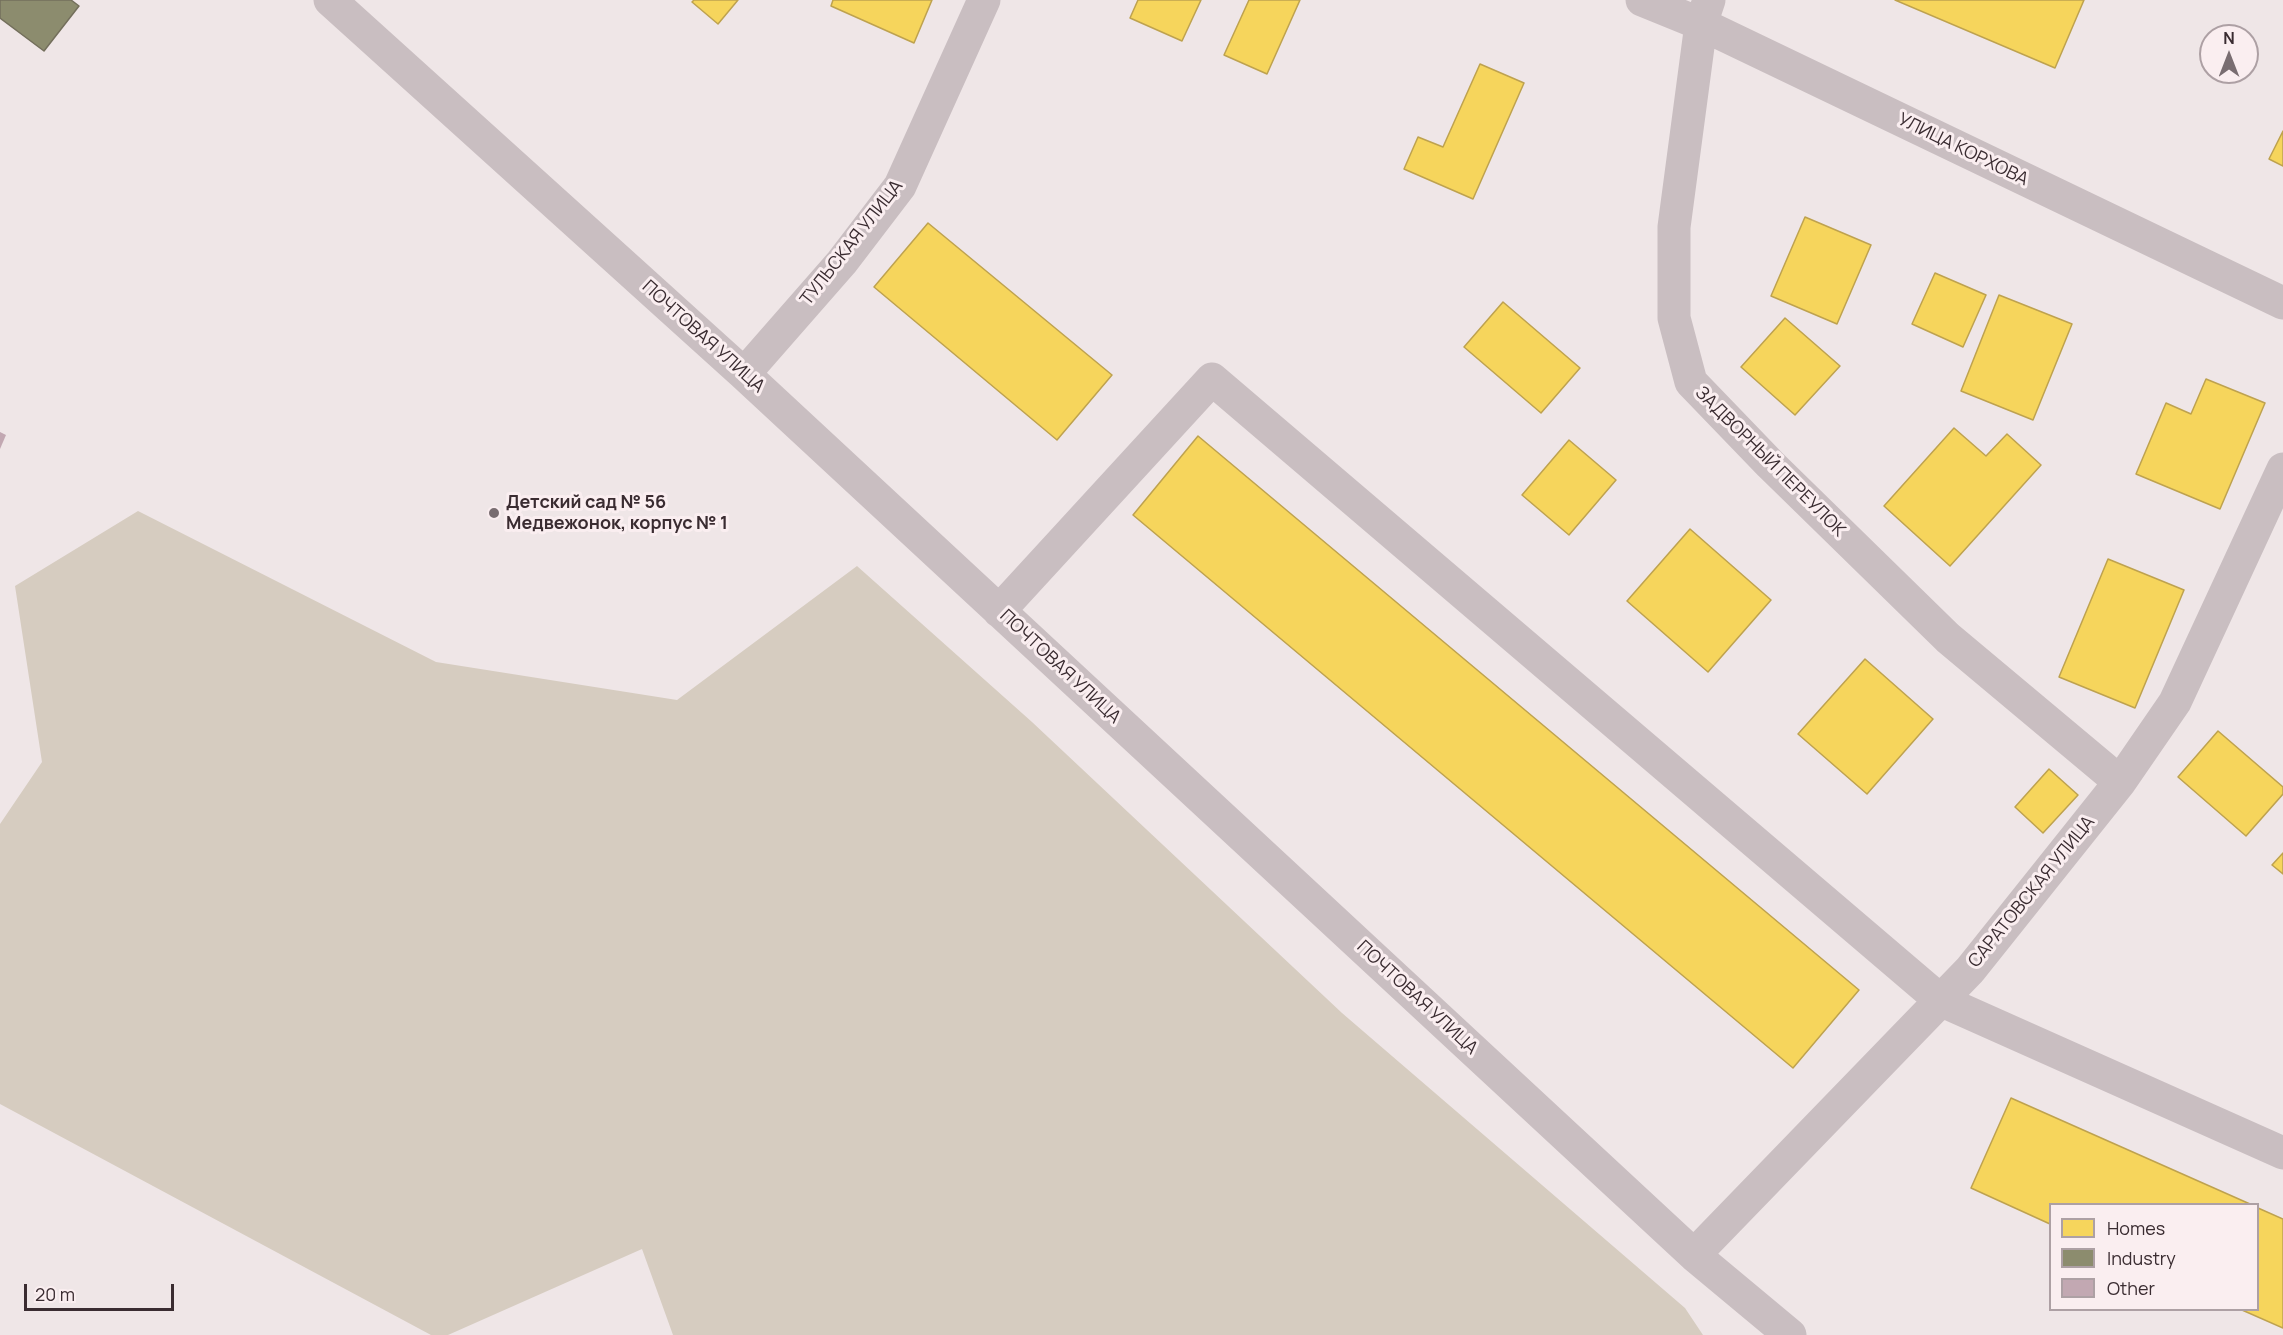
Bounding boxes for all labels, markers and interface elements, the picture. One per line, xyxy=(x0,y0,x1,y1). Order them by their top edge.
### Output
north arrow xyxy=(2199,24,2259,84)
text: N xyxy=(2223,27,2235,49)
street label: УЛИЦА КОРХОВА xyxy=(1894,109,2032,191)
street label: ТУЛЬСКАЯ УЛИЦА xyxy=(796,176,908,310)
street label: ПОЧТОВАЯ УЛИЦА xyxy=(637,276,769,398)
street label: ЗАДВОРНЫЙ ПЕРЕУЛОК xyxy=(1690,382,1850,542)
place label: Детский сад № 56 Медвежонок, корпус № 1 xyxy=(506,492,728,534)
marker: Детский сад № 56 Медвежонок, корпус № 1 xyxy=(487,506,501,520)
street label: ПОЧТОВАЯ УЛИЦА xyxy=(995,605,1125,729)
street label: САРАТОВСКАЯ УЛИЦА xyxy=(1964,812,2100,972)
street label: ПОЧТОВАЯ УЛИЦА xyxy=(1352,936,1482,1060)
legend xyxy=(2049,1203,2259,1311)
text: Homes xyxy=(2107,1216,2165,1240)
text: Industry xyxy=(2107,1246,2176,1270)
scale bar xyxy=(27,1272,177,1310)
text: Other xyxy=(2107,1276,2155,1300)
text: 20 m xyxy=(35,1282,75,1306)

